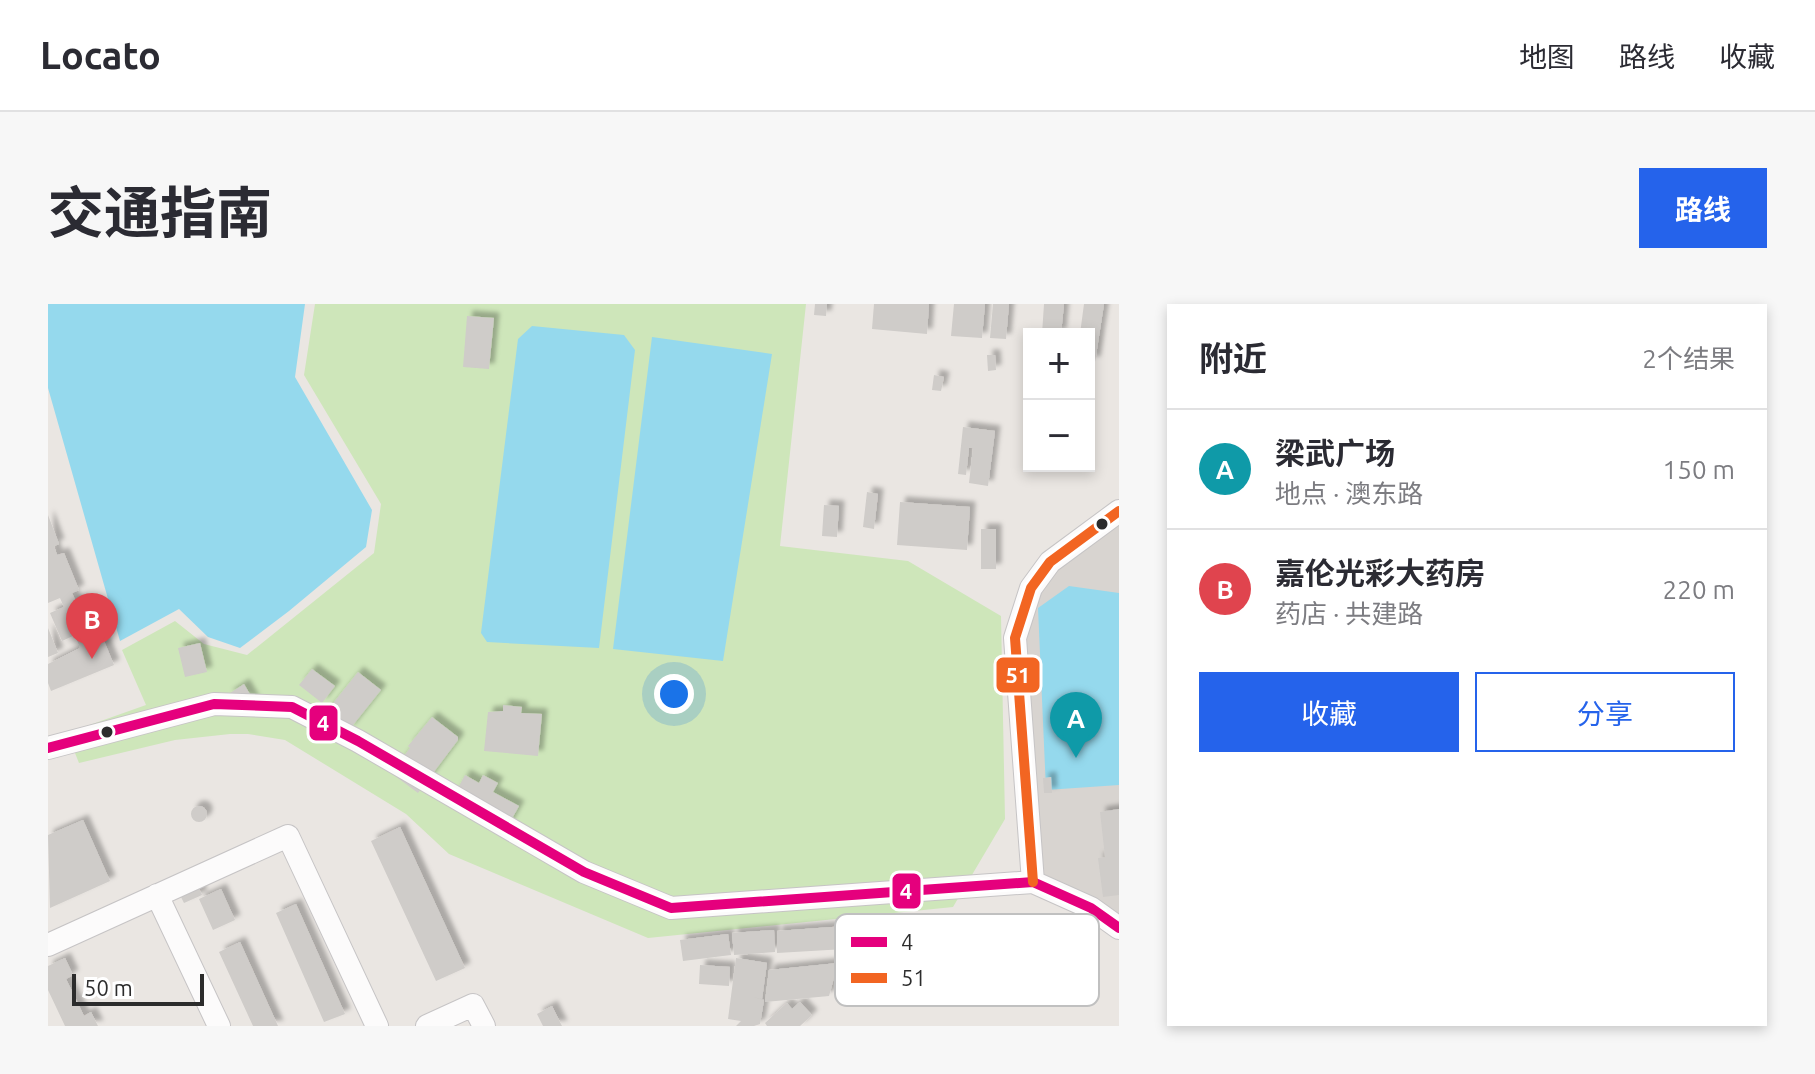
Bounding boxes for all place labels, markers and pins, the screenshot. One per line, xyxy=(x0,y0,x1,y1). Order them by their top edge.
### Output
unlabelled marker xyxy=(1094,516,1110,532)
pin: B xyxy=(66,593,118,659)
pin: A xyxy=(1050,692,1102,758)
unlabelled marker xyxy=(99,724,115,740)

